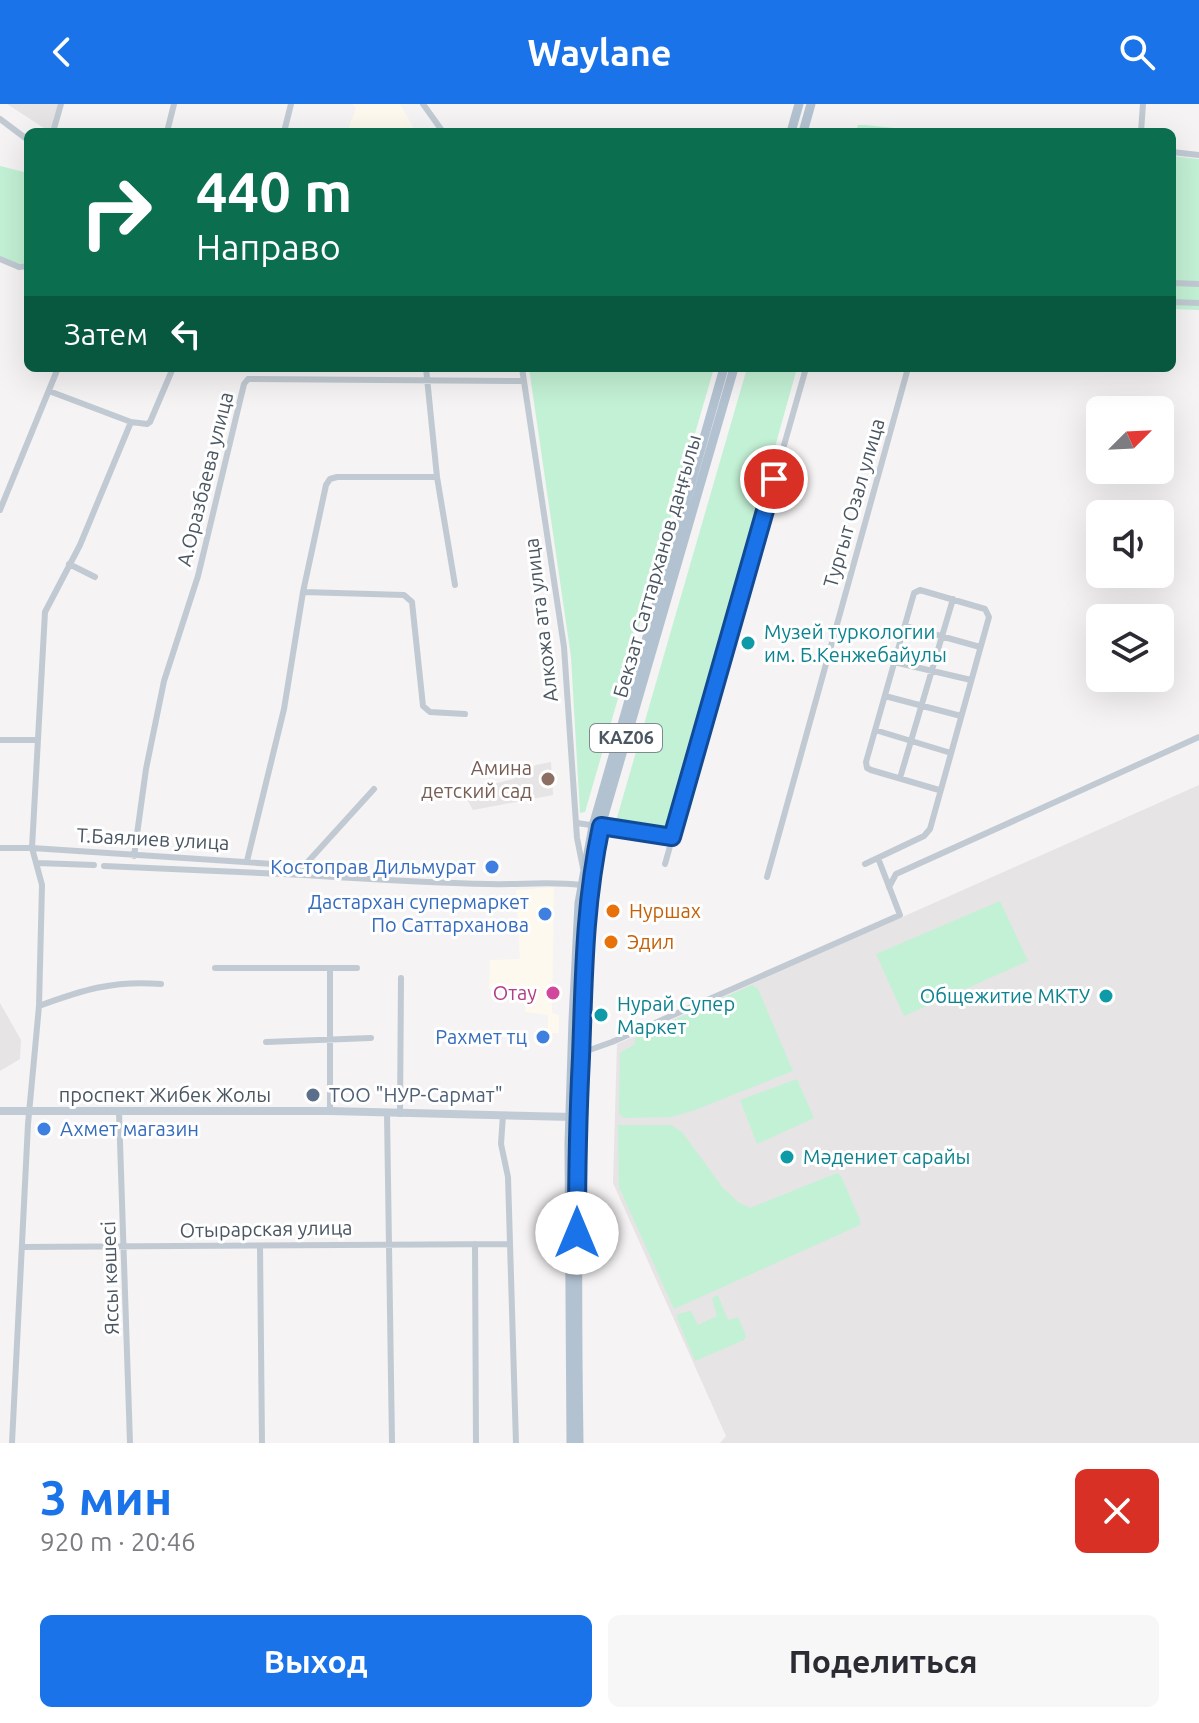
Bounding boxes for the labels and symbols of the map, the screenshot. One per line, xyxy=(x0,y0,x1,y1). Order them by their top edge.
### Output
street label: А.Оразбаева улица xyxy=(172,389,237,568)
north arrow xyxy=(1086,396,1174,484)
street label: Тургыт Озал улица xyxy=(818,416,889,590)
street label: Бекзат Саттарханов даңғылы xyxy=(608,432,705,700)
pin xyxy=(740,445,808,513)
street label: Алкожа ата улица xyxy=(519,537,562,703)
place label: Музей туркологии им. Б.Кенжебайулы xyxy=(764,620,947,666)
marker: Музей туркологии им. Б.Кенжебайулы xyxy=(739,634,757,652)
road number: KАZ06 xyxy=(590,724,662,752)
place label: Амина детский сад xyxy=(421,756,532,802)
marker: Амина детский сад xyxy=(539,770,557,788)
street label: Т.Баялиев улица xyxy=(76,823,230,854)
place label: Костоправ Дильмурат xyxy=(270,855,476,878)
marker: Костоправ Дильмурат xyxy=(483,858,501,876)
place label: Дастархан супермаркет По Саттарханова xyxy=(308,890,529,936)
place label: Нуршах xyxy=(629,899,701,922)
marker: Нуршах xyxy=(604,902,622,920)
marker: Дастархан супермаркет По Саттарханова xyxy=(536,905,554,923)
place label: Эдил xyxy=(627,930,674,953)
marker: Эдил xyxy=(602,933,620,951)
place label: Отау xyxy=(493,981,537,1004)
marker: Отау xyxy=(544,984,562,1002)
place label: Общежитие МКТУ xyxy=(920,984,1091,1007)
marker: Общежитие МКТУ xyxy=(1097,987,1115,1005)
place label: Нурай Супер Маркет xyxy=(617,992,735,1038)
marker: Нурай Супер Маркет xyxy=(592,1006,610,1024)
place label: Рахмет тц xyxy=(435,1025,527,1048)
marker: Рахмет тц xyxy=(534,1028,552,1046)
street label: проспект Жибек Жолы xyxy=(59,1083,271,1106)
place label: ТОО "НУР-Сармат" xyxy=(329,1083,503,1106)
marker: ТОО "НУР-Сармат" xyxy=(304,1086,322,1104)
place label: Ахмет магазин xyxy=(60,1117,199,1140)
marker: Ахмет магазин xyxy=(35,1120,53,1138)
place label: Мәдениет сарайы xyxy=(803,1145,970,1168)
marker: Мәдениет сарайы xyxy=(778,1148,796,1166)
position arrow xyxy=(535,1191,619,1275)
street label: Отырарская улица xyxy=(179,1215,353,1242)
street label: Яссы көшесі xyxy=(96,1221,123,1335)

